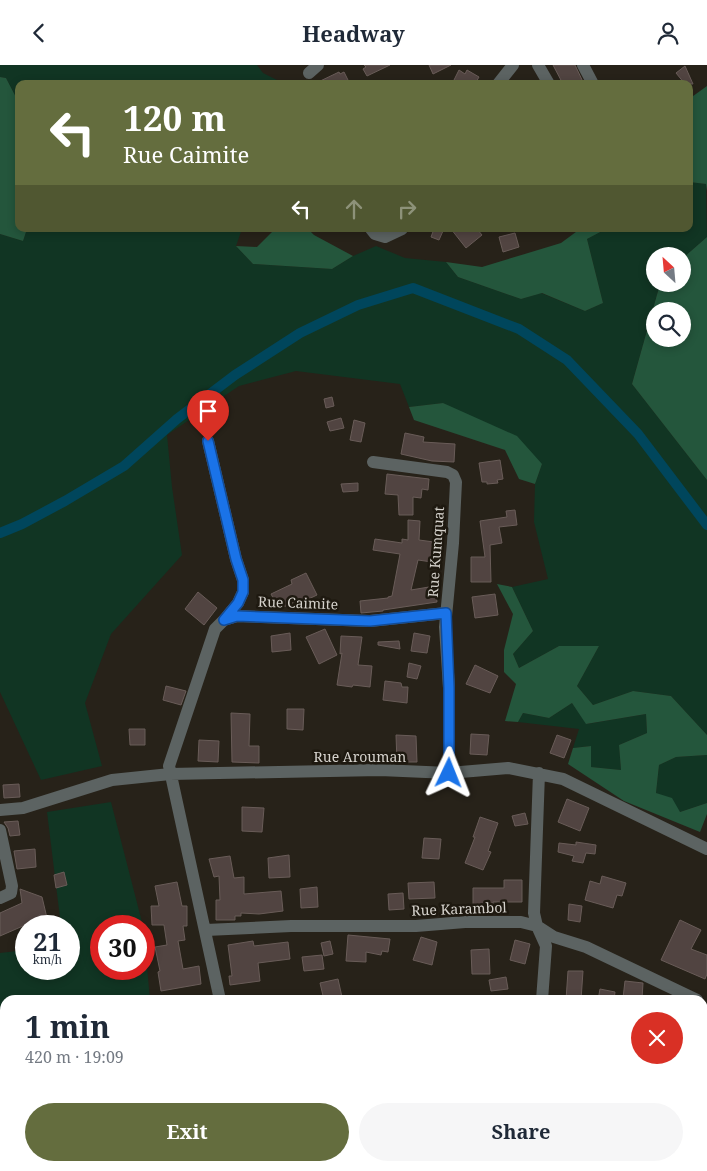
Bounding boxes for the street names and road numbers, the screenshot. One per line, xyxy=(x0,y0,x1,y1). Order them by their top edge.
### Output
street label: Rue Kumquat xyxy=(423,506,448,598)
street label: Rue Caimite xyxy=(258,592,338,613)
street label: Rue Arouman xyxy=(314,747,406,766)
street label: Rue Karambol xyxy=(411,897,508,920)

